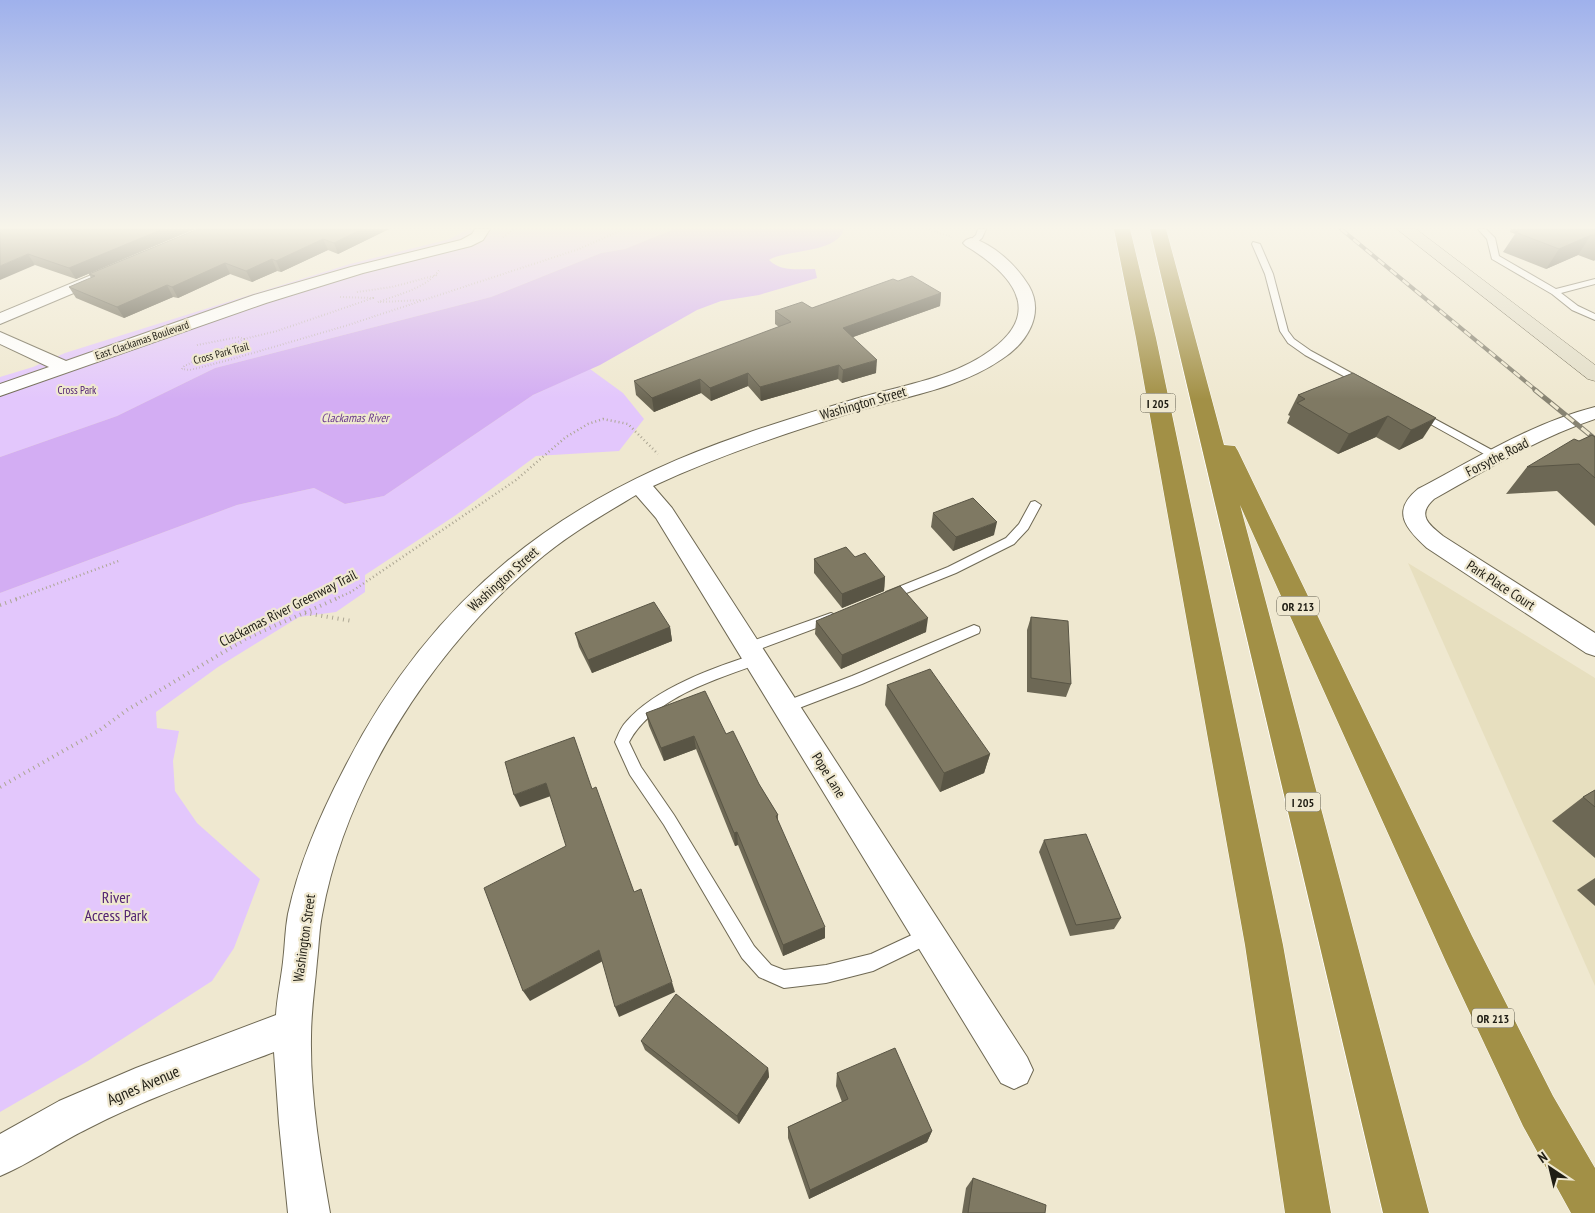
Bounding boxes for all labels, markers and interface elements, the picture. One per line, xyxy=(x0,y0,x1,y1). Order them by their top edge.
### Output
street label: East Clackamas Boulevard xyxy=(93,317,191,363)
street label: Cross Park Trail xyxy=(192,339,251,367)
street label: Washington Street xyxy=(818,382,908,424)
park label: Cross Park xyxy=(58,383,97,397)
road number: I 205 xyxy=(1140,393,1176,412)
water label: Clackamas River xyxy=(321,410,390,425)
street label: Forsythe Road xyxy=(1462,433,1532,481)
street label: Washington Street xyxy=(464,543,542,615)
street label: Park Place Court xyxy=(1463,556,1539,614)
street label: Clackamas River Greenway Trail xyxy=(216,565,360,651)
road number: OR 213 xyxy=(1277,596,1319,616)
street label: Pope Lane xyxy=(808,749,850,801)
road number: I 205 xyxy=(1286,792,1320,812)
park label: River Access Park xyxy=(85,887,148,925)
street label: Washington Street xyxy=(289,893,319,983)
road number: OR 213 xyxy=(1472,1008,1514,1028)
street label: Agnes Avenue xyxy=(104,1061,182,1109)
north arrow xyxy=(1525,1143,1575,1193)
text: N xyxy=(1534,1148,1551,1167)

